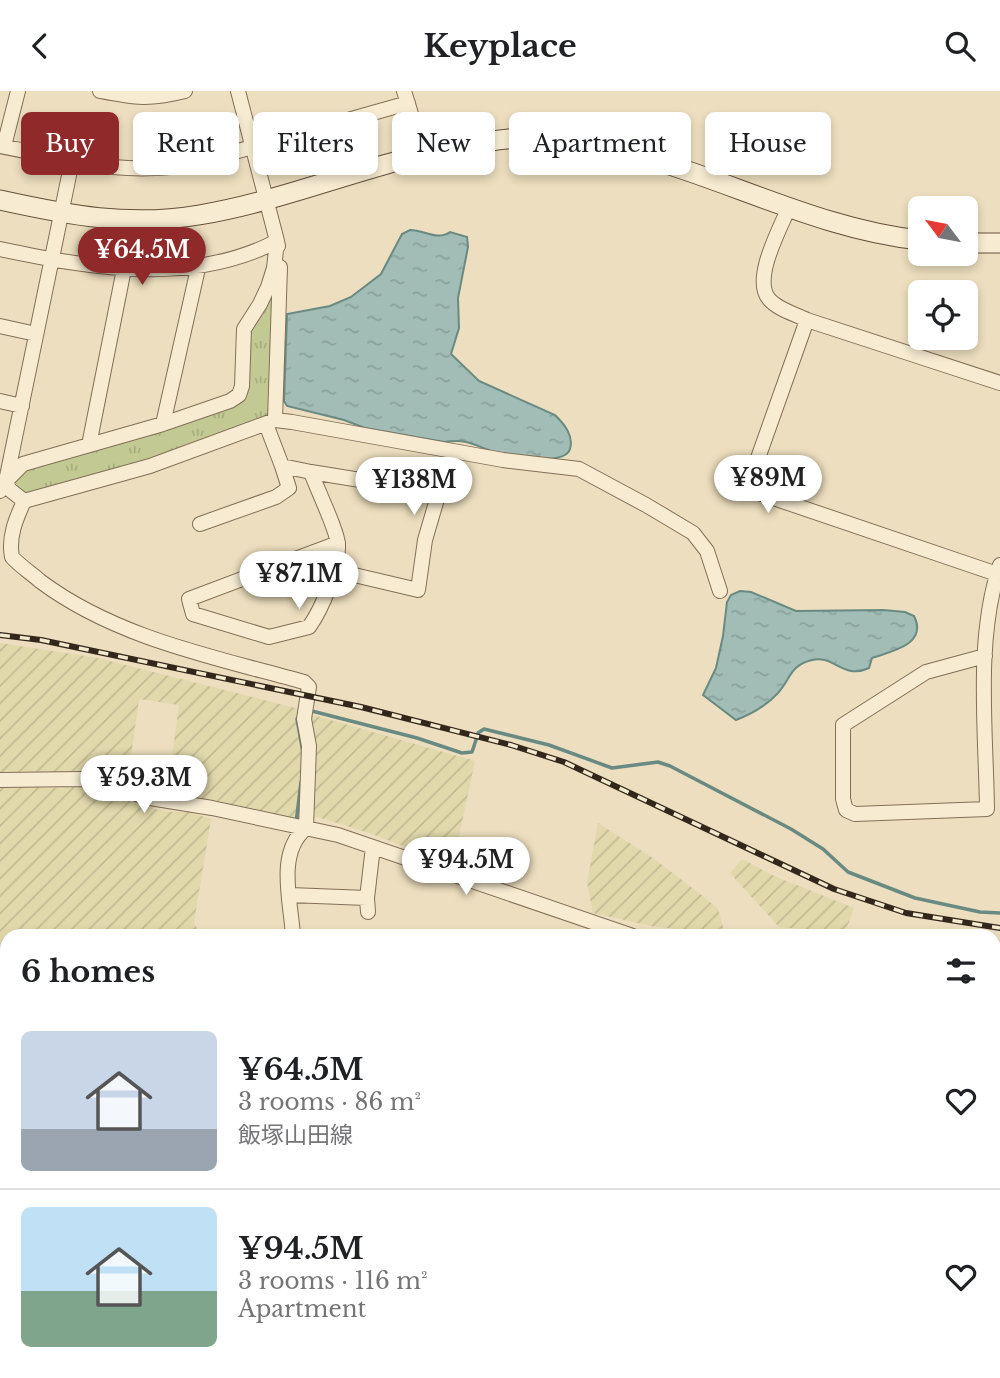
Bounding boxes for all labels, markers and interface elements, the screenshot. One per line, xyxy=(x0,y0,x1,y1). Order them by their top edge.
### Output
text: Keyplace xyxy=(423,26,577,66)
icon: back xyxy=(21,27,59,65)
icon: search xyxy=(941,27,979,65)
chip: Buy xyxy=(21,112,119,175)
chip: Rent xyxy=(133,112,239,175)
chip: Filters xyxy=(253,112,378,175)
chip: New xyxy=(392,112,495,175)
chip: Apartment xyxy=(509,112,691,175)
chip: House xyxy=(705,112,831,175)
north arrow xyxy=(908,196,978,266)
map controls xyxy=(908,196,978,350)
pin: ¥64.5M xyxy=(85,227,199,287)
text: ¥64.5M xyxy=(94,236,190,264)
button: locate xyxy=(908,280,978,350)
pin: ¥89M xyxy=(727,455,809,515)
pin: ¥138M xyxy=(365,457,463,517)
text: ¥89M xyxy=(730,464,806,492)
text: ¥138M xyxy=(371,466,457,494)
pin: ¥87.1M xyxy=(242,552,356,611)
text: ¥87.1M xyxy=(255,560,343,588)
pin: ¥59.3M xyxy=(87,755,201,815)
text: ¥59.3M xyxy=(96,764,192,792)
pin: ¥94.5M xyxy=(409,837,523,897)
text: ¥94.5M xyxy=(418,846,514,874)
icon: filters xyxy=(942,952,980,990)
text: 6 homes xyxy=(21,953,155,990)
text: ¥64.5M xyxy=(238,1051,364,1088)
icon: home xyxy=(77,1059,161,1143)
icon: heart xyxy=(942,1082,980,1120)
text: 3 rooms · 86 m² xyxy=(238,1088,421,1116)
text: 飯塚山田線 xyxy=(238,1121,353,1149)
text: ¥94.5M xyxy=(238,1230,364,1267)
icon: home xyxy=(77,1235,161,1319)
icon: heart xyxy=(942,1258,980,1296)
text: 3 rooms · 116 m² xyxy=(238,1267,428,1295)
text: Apartment xyxy=(238,1295,366,1323)

